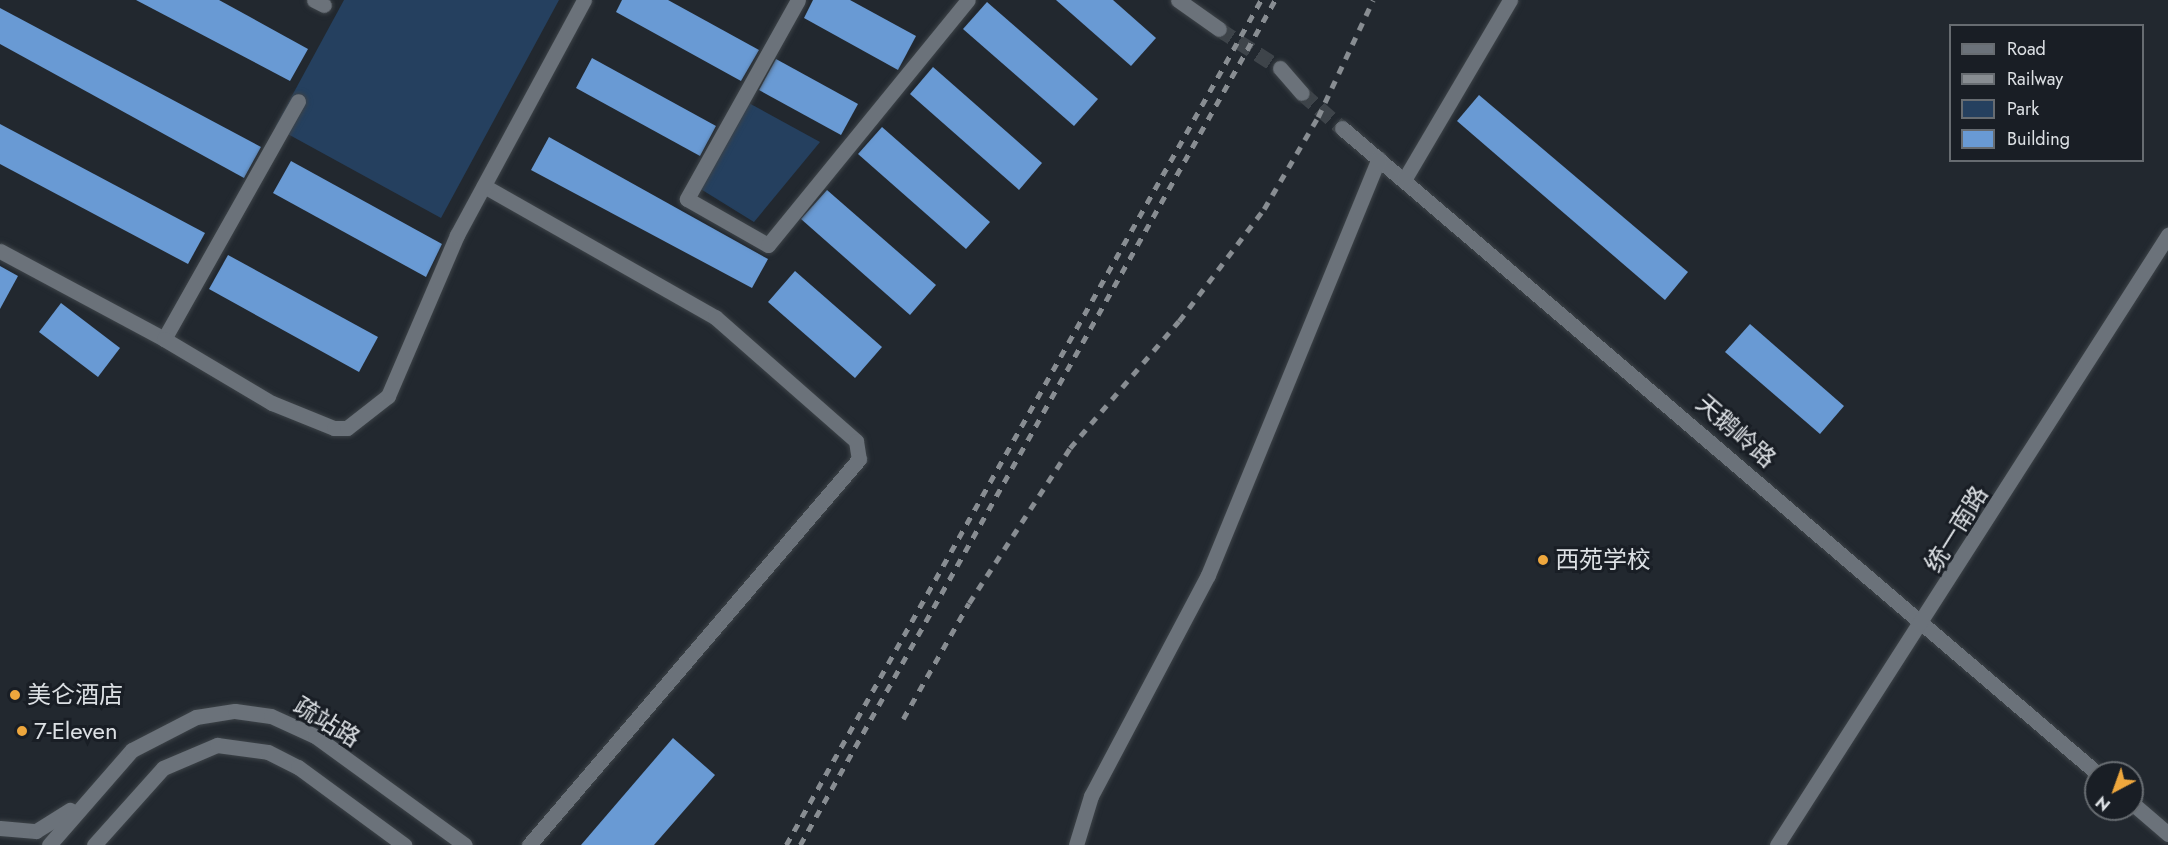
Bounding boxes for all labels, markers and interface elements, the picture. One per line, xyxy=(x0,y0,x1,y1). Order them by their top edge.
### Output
legend xyxy=(1949,24,2144,162)
text: Road xyxy=(2007,36,2046,62)
text: Railway xyxy=(2007,66,2063,92)
text: Park xyxy=(2007,96,2039,122)
text: Building xyxy=(2007,126,2070,152)
street label: 天鹅岭路 xyxy=(1690,389,1782,473)
street label: 统一南路 xyxy=(1918,481,1994,577)
place label: 西苑学校 xyxy=(1555,546,1651,574)
marker: 西苑学校 xyxy=(1536,553,1550,567)
place label: 美仑酒店 xyxy=(27,681,123,709)
marker: 美仑酒店 xyxy=(8,688,22,702)
street label: 疏站路 xyxy=(289,691,365,753)
place label: 7-Eleven xyxy=(34,717,118,745)
marker: 7-Eleven xyxy=(15,724,29,738)
north arrow xyxy=(2084,761,2144,821)
text: N xyxy=(2091,791,2116,816)

